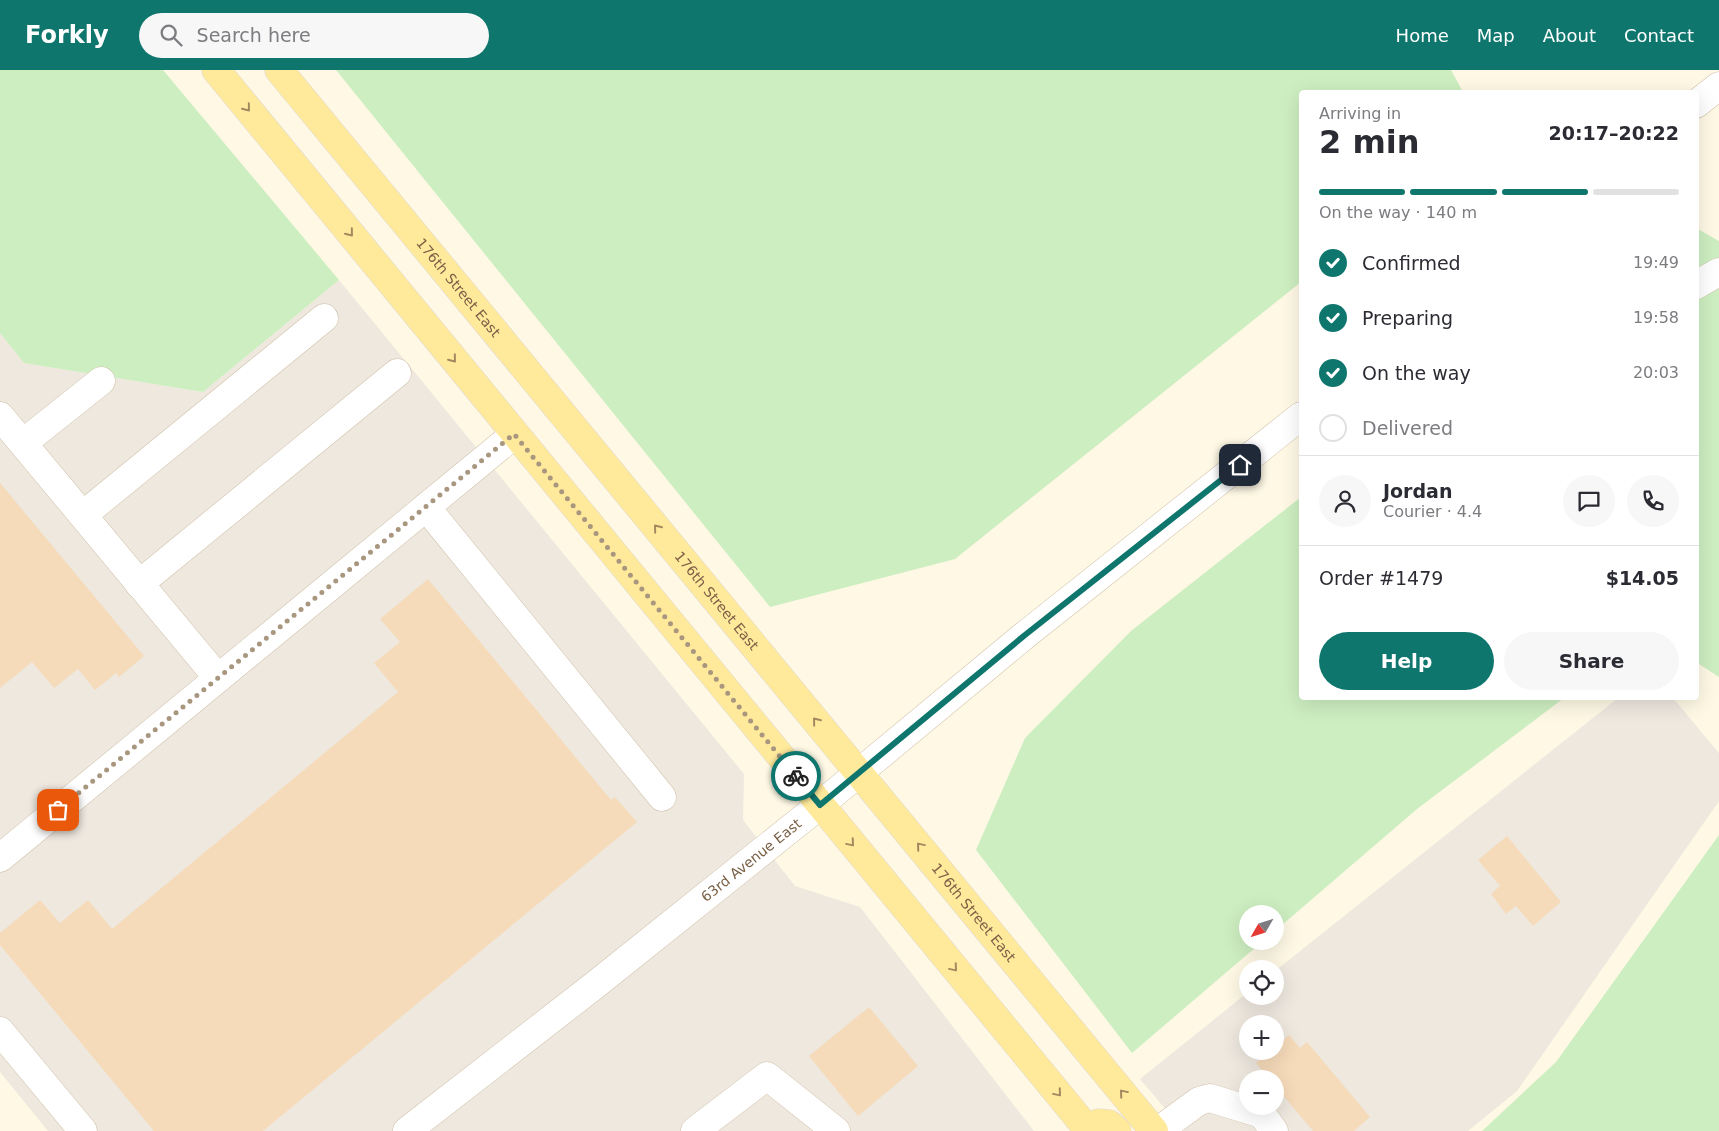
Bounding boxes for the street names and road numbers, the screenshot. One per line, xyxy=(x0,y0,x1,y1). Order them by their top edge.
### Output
street label: 176th Street East xyxy=(413,235,504,340)
street label: 176th Street East xyxy=(671,548,762,654)
street label: 63rd Avenue East xyxy=(698,815,805,905)
street label: 176th Street East xyxy=(929,860,1019,965)

